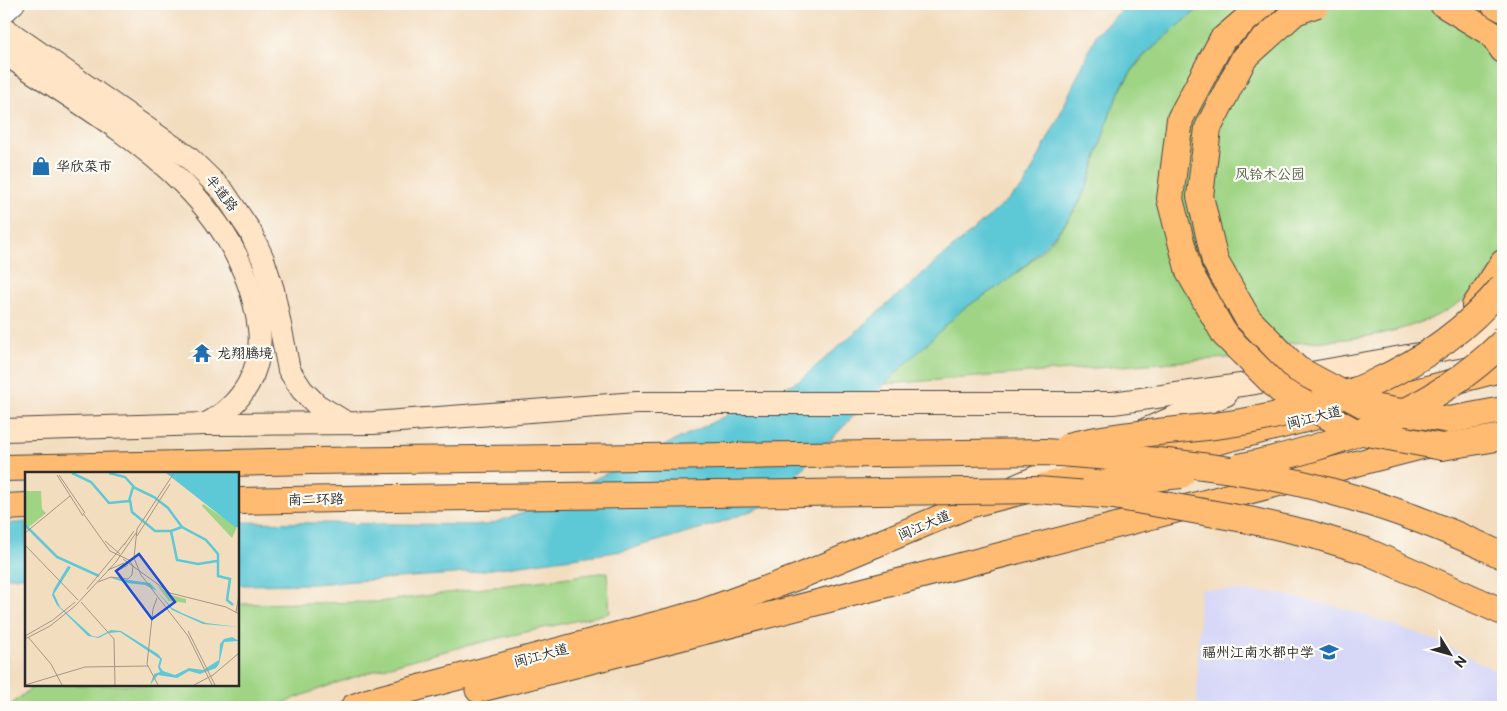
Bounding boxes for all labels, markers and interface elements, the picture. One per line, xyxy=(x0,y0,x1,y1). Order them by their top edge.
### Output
shop icon: 华欣菜市 xyxy=(30,155,52,177)
place label: 华欣菜市 xyxy=(56,158,112,175)
park label: 风铃木公园 xyxy=(1235,166,1305,183)
street label: 半道路 xyxy=(202,172,241,215)
temple icon: 龙翔腾境 xyxy=(191,342,213,364)
place label: 龙翔腾境 xyxy=(217,345,273,362)
street label: 闽江大道 xyxy=(1285,402,1343,433)
inset map xyxy=(25,472,239,686)
street label: 南二环路 xyxy=(288,491,344,508)
street label: 闽江大道 xyxy=(895,507,953,544)
north arrow xyxy=(1424,628,1474,678)
street label: 闽江大道 xyxy=(512,640,570,671)
school or university icon: 福州江南水都中学 xyxy=(1318,641,1340,663)
place label: 福州江南水都中学 xyxy=(1202,644,1314,661)
text: N xyxy=(1450,652,1470,671)

